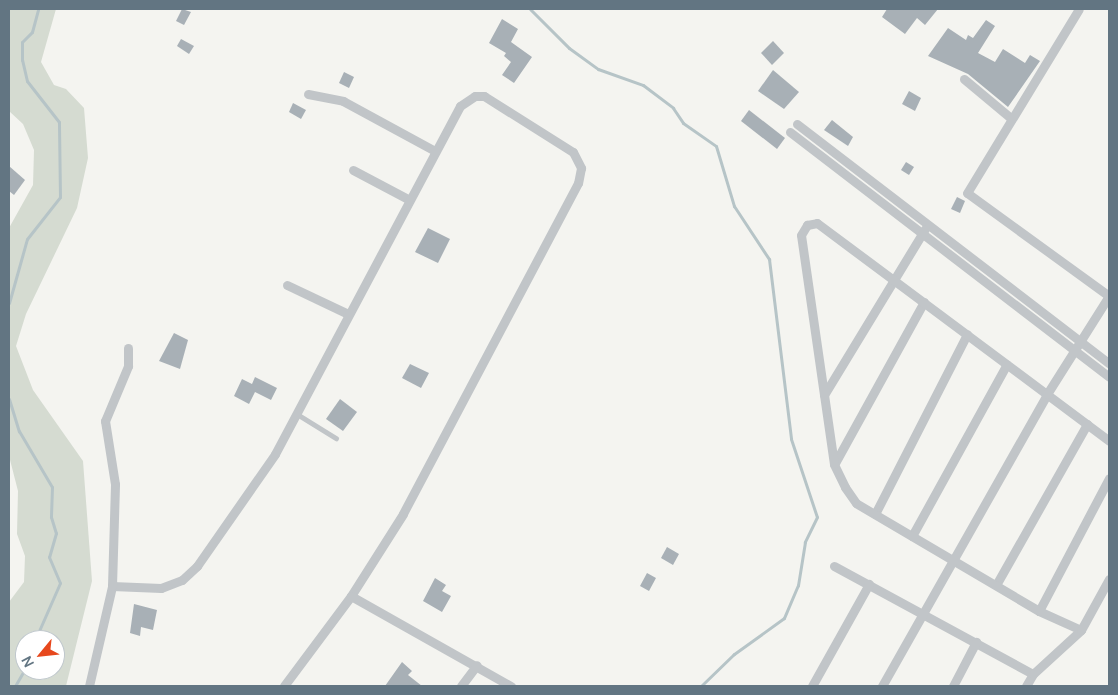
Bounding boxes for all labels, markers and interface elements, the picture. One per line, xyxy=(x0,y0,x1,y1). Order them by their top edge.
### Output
north arrow xyxy=(15,630,65,680)
text: N xyxy=(16,653,38,671)

